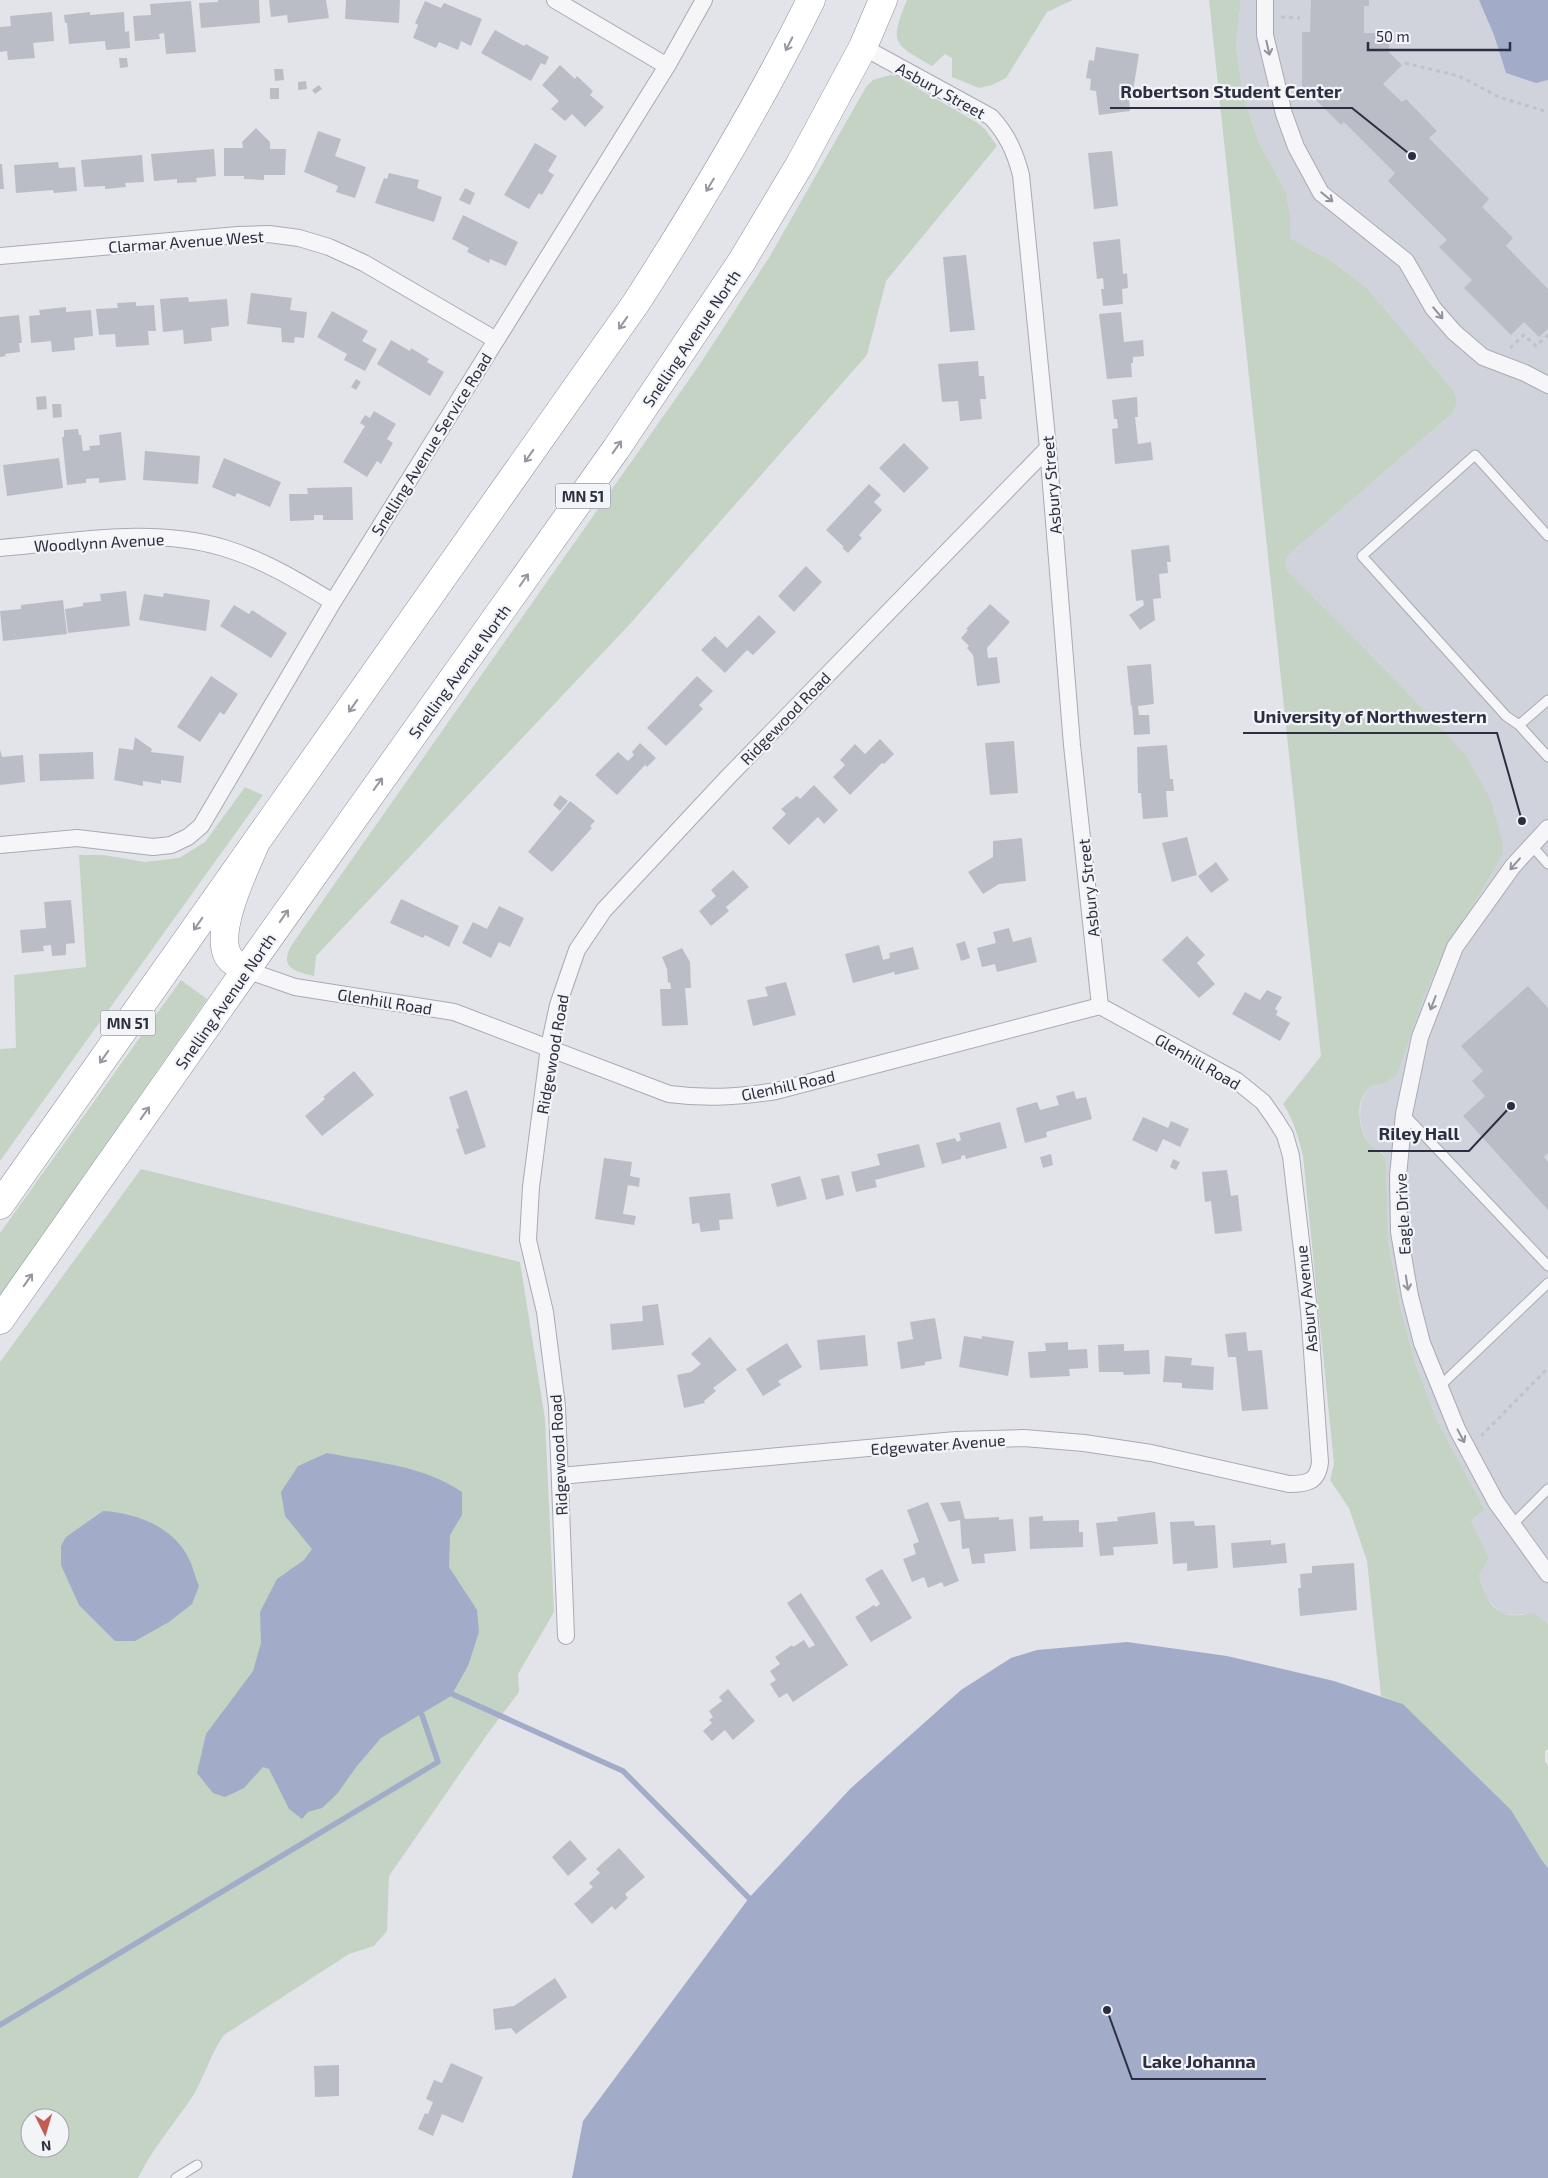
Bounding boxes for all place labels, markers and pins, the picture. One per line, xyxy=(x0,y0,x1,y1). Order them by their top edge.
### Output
callout: Robertson Student Center xyxy=(1110,75,1352,108)
callout: University of Northwestern xyxy=(1243,700,1497,733)
callout: Riley Hall xyxy=(1368,1118,1469,1151)
callout: Lake Johanna xyxy=(1132,2046,1266,2079)

